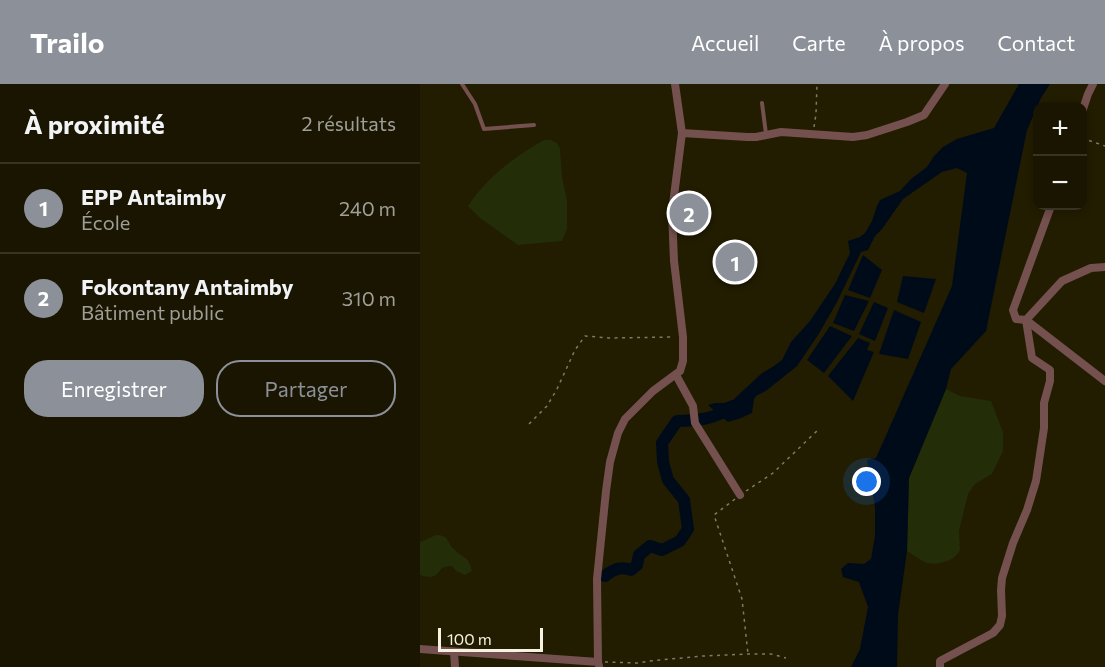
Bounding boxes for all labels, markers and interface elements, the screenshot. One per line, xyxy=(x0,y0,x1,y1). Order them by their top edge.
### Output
text: Trailo xyxy=(30,25,105,59)
text: Accueil xyxy=(691,30,759,55)
text: Carte xyxy=(792,30,846,55)
text: À propos xyxy=(879,30,964,55)
text: Contact xyxy=(997,30,1075,55)
map controls xyxy=(1033,102,1087,210)
button: + xyxy=(1033,102,1087,156)
text: À proximité xyxy=(24,108,165,139)
text: 2 résultats xyxy=(302,111,396,135)
button: − xyxy=(1033,156,1087,210)
text: EPP Antaimby xyxy=(81,183,226,210)
pin: 2 xyxy=(670,190,708,236)
text: 1 xyxy=(39,196,48,220)
text: 240 m xyxy=(339,196,396,220)
text: École xyxy=(81,210,130,234)
pin: 1 xyxy=(716,240,754,285)
text: Fokontany Antaimby xyxy=(81,273,294,300)
text: 2 xyxy=(38,286,49,310)
text: 310 m xyxy=(342,286,396,310)
text: Bâtiment public xyxy=(81,300,224,324)
button: Enregistrer xyxy=(24,360,204,417)
button: Partager xyxy=(216,360,396,417)
your location xyxy=(852,467,881,496)
scale bar xyxy=(438,625,543,652)
text: 100 m xyxy=(447,629,492,648)

